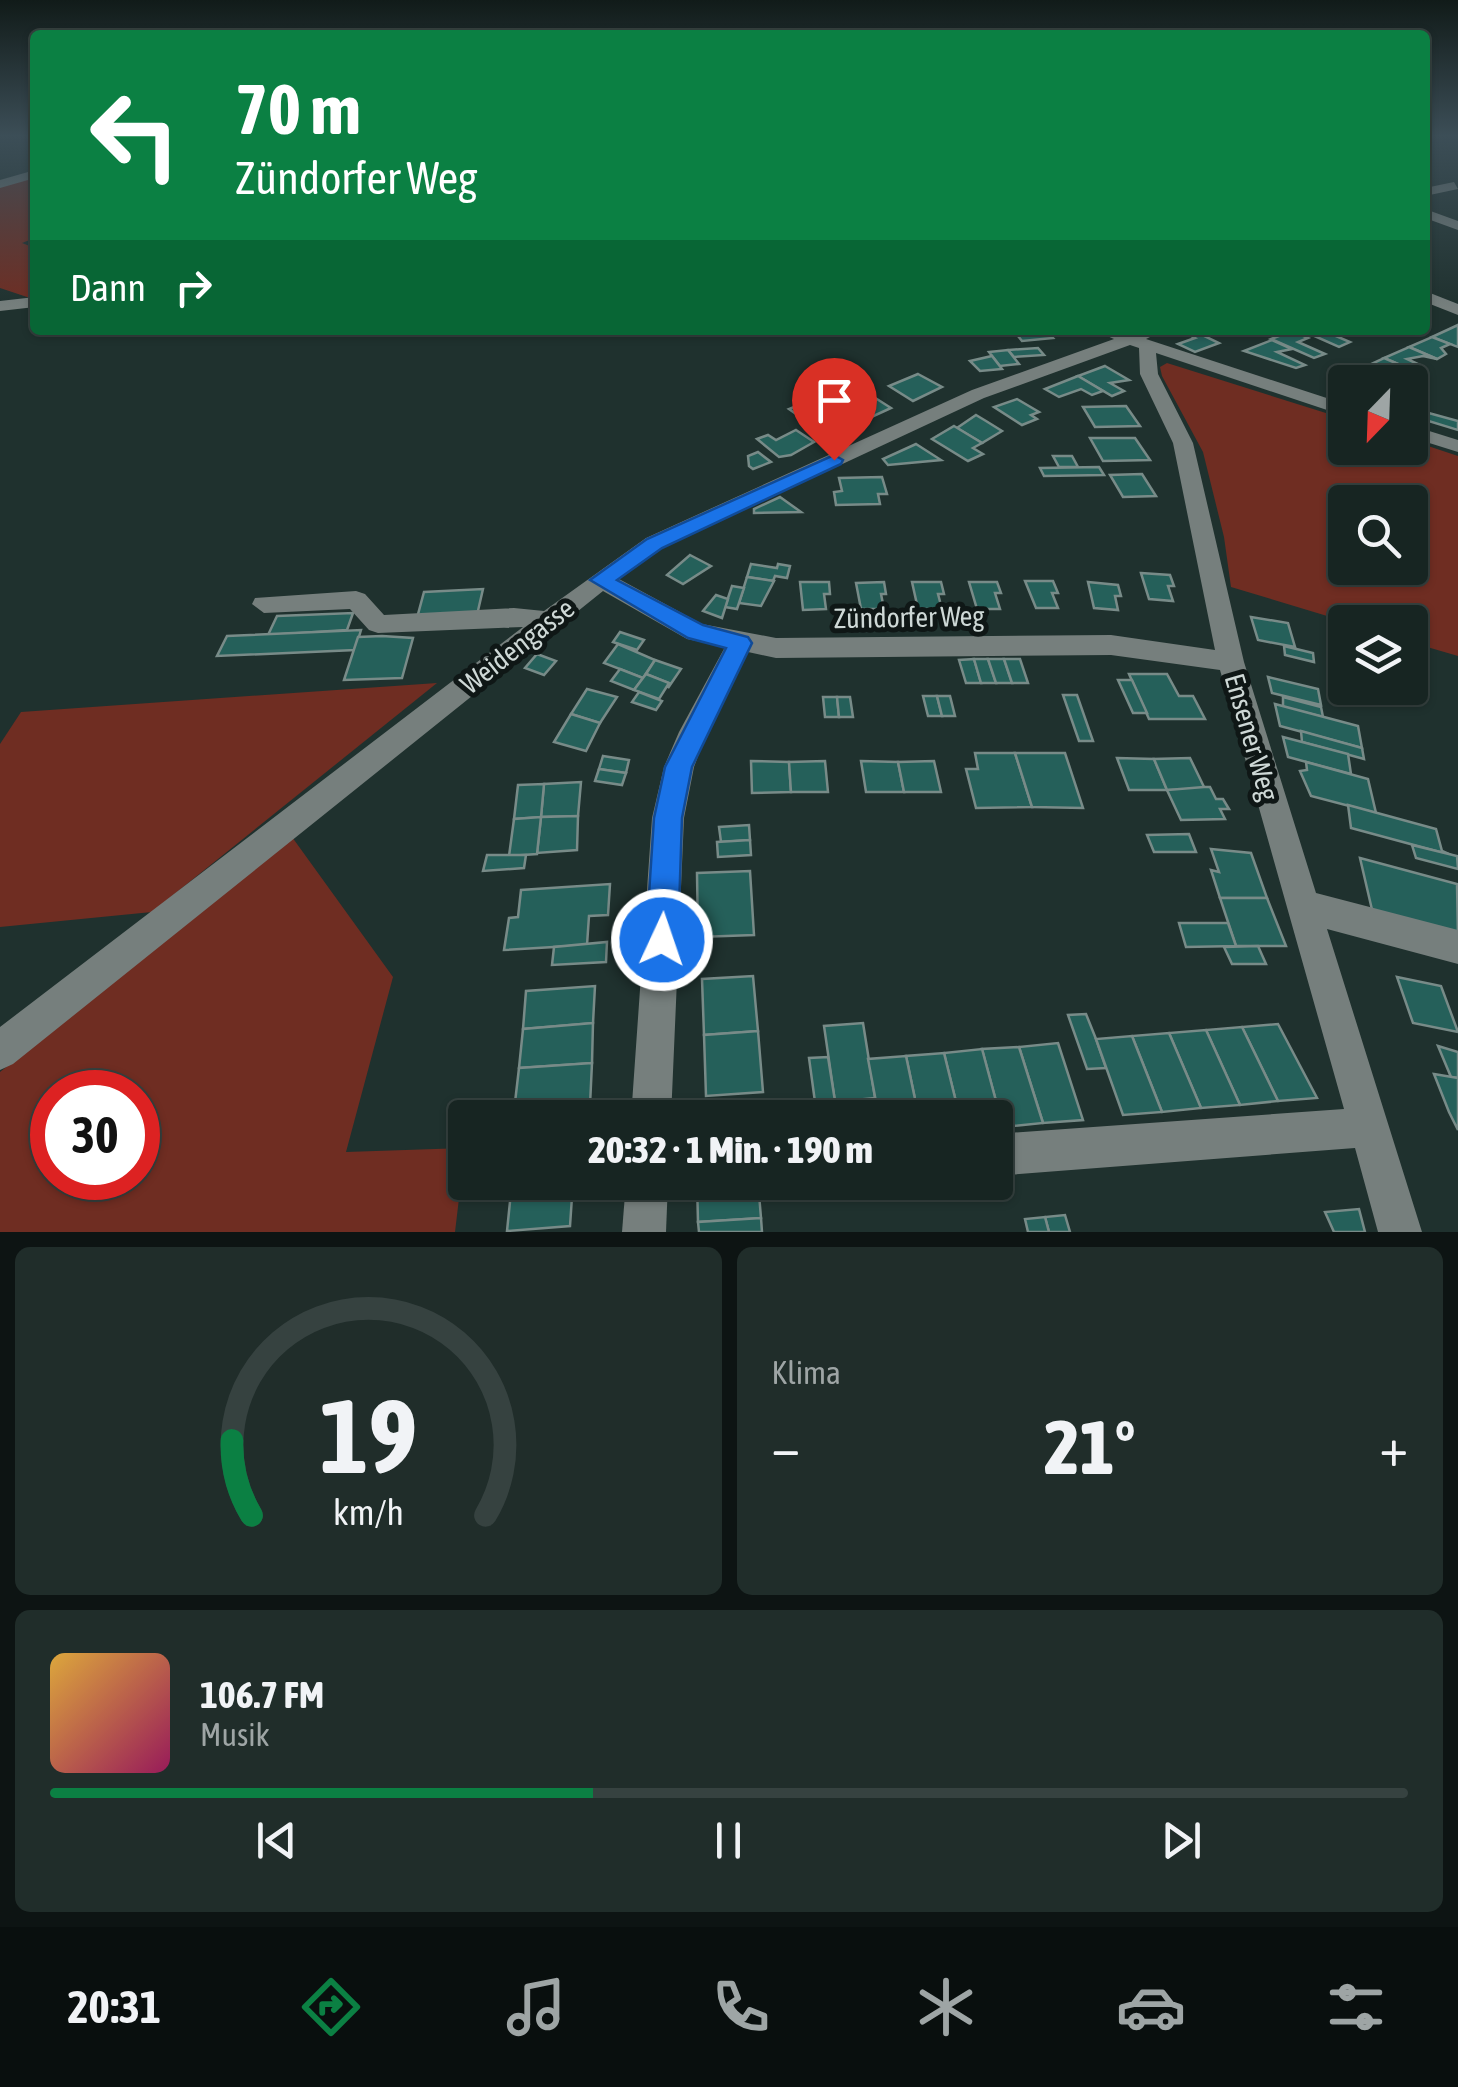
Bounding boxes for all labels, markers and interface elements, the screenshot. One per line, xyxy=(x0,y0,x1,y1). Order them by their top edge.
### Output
text: 70 m xyxy=(235,69,361,149)
icon: left xyxy=(70,70,200,200)
text: Zündorfer Weg xyxy=(235,152,477,204)
icon: right xyxy=(166,260,221,315)
text: Dann xyxy=(70,266,146,309)
pin xyxy=(792,358,877,461)
north arrow xyxy=(1328,365,1428,465)
map controls xyxy=(1328,365,1428,705)
icon: arrive xyxy=(807,373,862,428)
button: search xyxy=(1328,485,1428,585)
street label: Weidengasse xyxy=(454,592,580,700)
street label: Zündorfer Weg xyxy=(833,600,985,634)
button: layers xyxy=(1328,605,1428,705)
street label: Ensener Weg xyxy=(1219,670,1285,804)
position arrow xyxy=(610,888,714,992)
speed limit sign: 30 xyxy=(30,1070,160,1200)
text: 20:32 · 1 Min. · 190 m xyxy=(588,1128,873,1171)
text: Klima xyxy=(772,1354,841,1391)
text: 19 xyxy=(319,1376,417,1495)
text: 21° xyxy=(1044,1404,1135,1490)
text: − xyxy=(772,1415,800,1478)
text: + xyxy=(1379,1415,1408,1478)
text: km/h xyxy=(333,1492,404,1533)
text: 106.7 FM xyxy=(200,1673,324,1716)
text: Musik xyxy=(200,1716,270,1753)
icon: previous xyxy=(249,1813,304,1868)
icon: pause xyxy=(701,1813,756,1868)
icon: next xyxy=(1154,1813,1209,1868)
icon: directions xyxy=(296,1972,366,2042)
icon: music xyxy=(501,1972,571,2042)
icon: phone xyxy=(706,1972,776,2042)
icon: climate xyxy=(911,1972,981,2042)
icon: car xyxy=(1116,1972,1186,2042)
icon: filters xyxy=(1321,1972,1391,2042)
text: 20:31 xyxy=(67,1981,161,2033)

